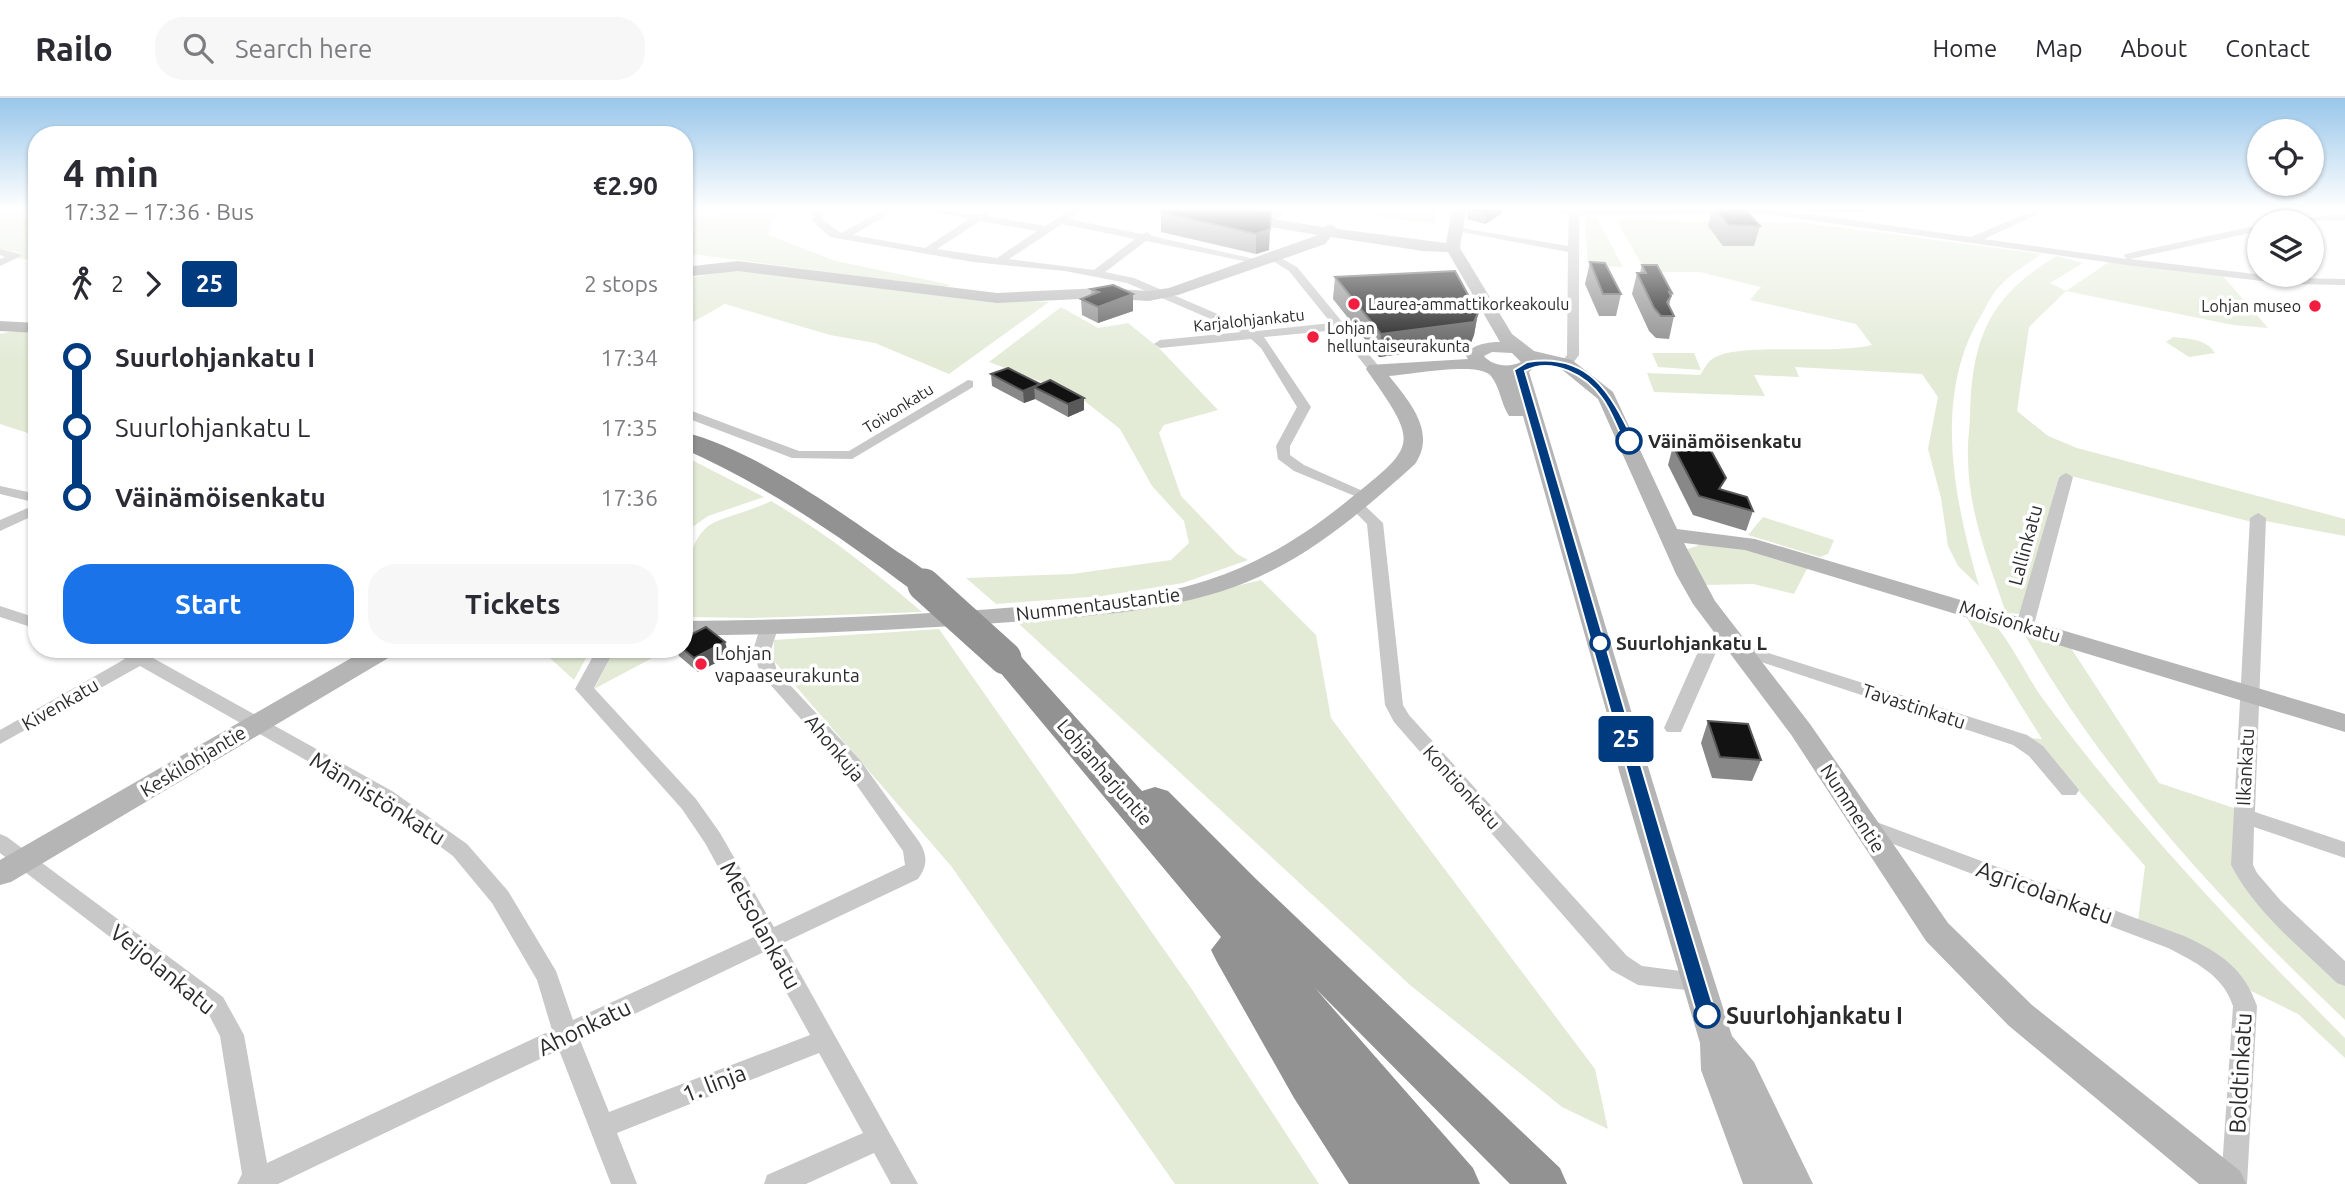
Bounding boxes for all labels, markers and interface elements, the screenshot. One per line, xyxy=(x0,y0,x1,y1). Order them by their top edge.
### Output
search box xyxy=(155,17,645,80)
icon: search xyxy=(179,29,217,67)
text: Railo xyxy=(35,30,113,67)
text: Search here xyxy=(235,34,372,63)
text: Home xyxy=(1932,35,1997,62)
text: Map xyxy=(2035,35,2082,62)
text: About xyxy=(2120,35,2187,62)
text: Contact xyxy=(2225,35,2310,62)
map controls xyxy=(2247,119,2324,287)
button: locate xyxy=(2247,119,2324,196)
text: 4 min xyxy=(63,152,159,194)
text: €2.90 xyxy=(593,171,658,200)
text: 17:32 – 17:36 · Bus xyxy=(63,199,254,224)
button: layers xyxy=(2247,210,2324,287)
icon: walk xyxy=(63,265,101,303)
icon: forward xyxy=(134,265,172,303)
text: 25 xyxy=(196,270,223,297)
text: 2 xyxy=(111,271,124,296)
text: 2 stops xyxy=(584,271,658,296)
place label: Laurea-ammattikorkeakoulu xyxy=(1368,295,1569,313)
marker: Laurea-ammattikorkeakoulu xyxy=(1346,296,1362,312)
place label: Lohjan museo xyxy=(2201,297,2301,315)
marker: Lohjan museo xyxy=(2307,298,2323,314)
street label: Karjalohjankatu xyxy=(1192,305,1306,335)
place label: Lohjan helluntaiseurakunta xyxy=(1327,319,1470,355)
marker: Lohjan helluntaiseurakunta xyxy=(1305,329,1321,345)
text: Suurlohjankatu I xyxy=(115,343,315,372)
text: 17:34 xyxy=(600,345,658,370)
street label: Toivonkatu xyxy=(860,379,936,437)
text: Suurlohjankatu L xyxy=(115,413,310,442)
text: 17:35 xyxy=(600,415,658,440)
marker: Väinämöisenkatu xyxy=(1616,428,1642,454)
place label: Väinämöisenkatu xyxy=(1648,430,1802,452)
text: Väinämöisenkatu xyxy=(115,483,326,512)
text: 17:36 xyxy=(600,485,658,510)
street label: Lallinkatu xyxy=(2004,502,2046,588)
button: Start xyxy=(63,564,354,644)
button: Tickets xyxy=(368,564,658,644)
street label: Nummentaustantie xyxy=(1015,583,1181,625)
street label: Moisionkatu xyxy=(1957,595,2063,647)
place label: Suurlohjankatu L xyxy=(1616,632,1767,654)
marker: Suurlohjankatu L xyxy=(1590,633,1610,653)
place label: Lohjan vapaaseurakunta xyxy=(715,642,860,686)
marker: Lohjan vapaaseurakunta xyxy=(693,656,709,672)
street label: Kivenkatu xyxy=(18,673,102,735)
street label: Tavastinkatu xyxy=(1860,679,1968,733)
street label: Ahonkuja xyxy=(801,710,869,786)
street label: Lohjanharjuntie xyxy=(1053,714,1157,830)
line badge: 25 xyxy=(1594,716,1658,762)
street label: Keskilohjantie xyxy=(136,721,250,801)
text: 25 xyxy=(1612,725,1640,752)
street label: Ilkankatu xyxy=(2232,728,2258,806)
street label: Kontionkatu xyxy=(1419,741,1505,833)
street label: Männistönkatu xyxy=(306,746,450,850)
street label: Nummentie xyxy=(1816,760,1890,856)
street label: Agricolankatu xyxy=(1973,856,2117,928)
street label: Metsolankatu xyxy=(716,857,806,993)
street label: Veijolankatu xyxy=(105,919,221,1019)
street label: Ahonkatu xyxy=(533,994,635,1060)
marker: Suurlohjankatu I xyxy=(1694,1002,1720,1028)
place label: Suurlohjankatu I xyxy=(1726,1003,1903,1028)
street label: Boldtinkatu xyxy=(2224,1012,2256,1134)
street label: 1. linja xyxy=(679,1059,749,1107)

